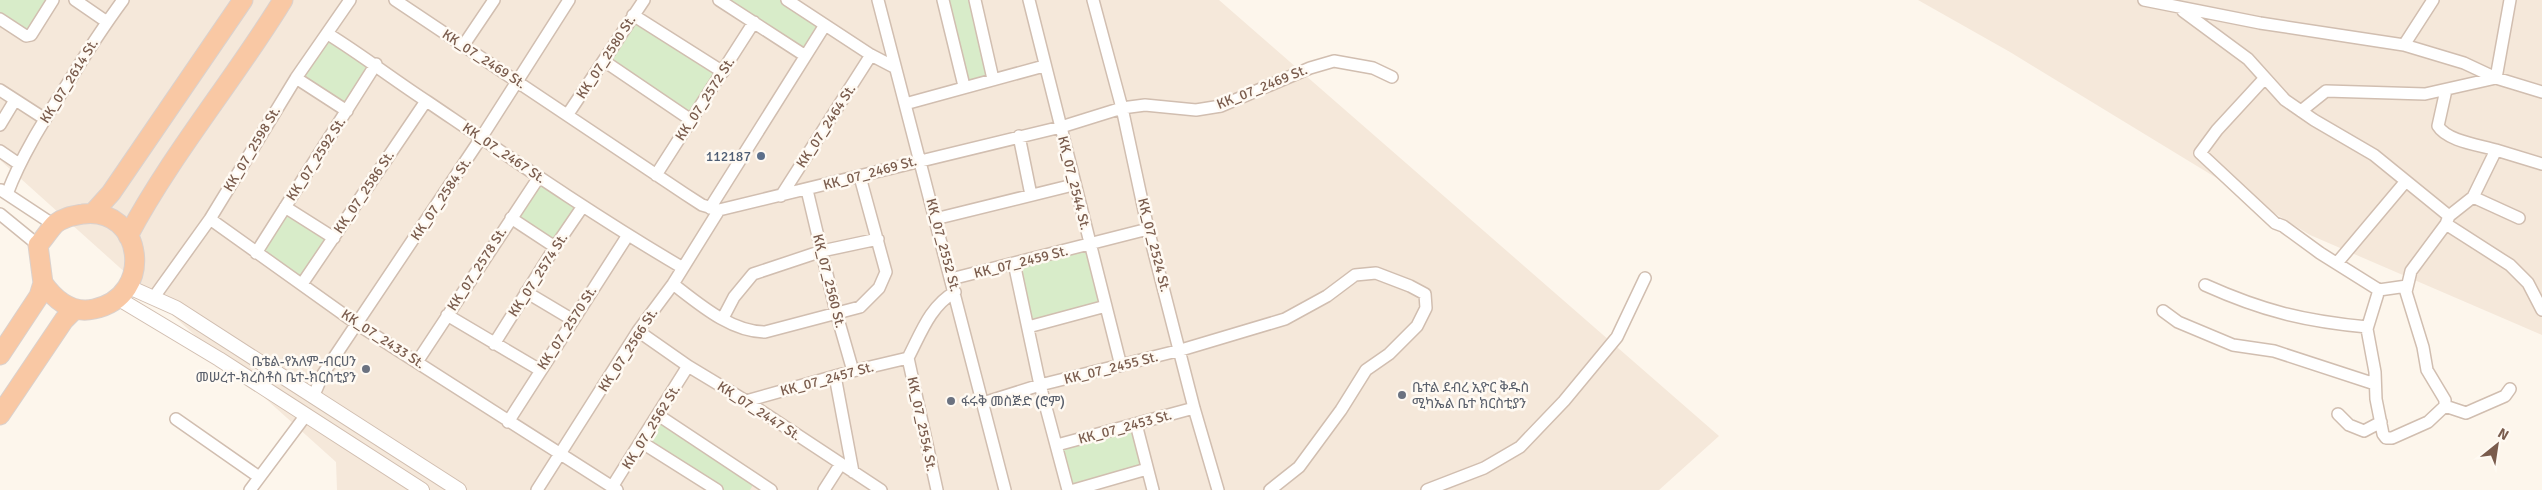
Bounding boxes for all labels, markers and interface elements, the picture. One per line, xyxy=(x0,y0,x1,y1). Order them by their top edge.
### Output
street label: KK_07_2580 St. xyxy=(573,12,639,102)
street label: KK_07_2469 St. xyxy=(439,26,529,92)
street label: KK_07_2614 St. xyxy=(36,36,102,126)
street label: KK_07_2572 St. xyxy=(672,54,738,144)
street label: KK_07_2469 St. xyxy=(1214,61,1310,113)
street label: KK_07_2464 St. xyxy=(793,81,859,171)
street label: KK_07_2598 St. xyxy=(220,103,284,195)
street label: KK_07_2592 St. xyxy=(283,114,349,204)
street label: KK_07_2467 St. xyxy=(459,119,549,187)
street label: KK_07_2544 St. xyxy=(1054,134,1094,232)
street label: KK_07_2586 St. xyxy=(330,147,398,237)
place label: 112187 xyxy=(706,148,751,165)
marker: 112187 xyxy=(755,150,767,162)
street label: KK_07_2469 St. xyxy=(821,152,919,194)
street label: KK_07_2584 St. xyxy=(407,154,475,244)
street label: KK_07_2552 St. xyxy=(922,196,964,294)
street label: KK_07_2524 St. xyxy=(1134,196,1174,294)
street label: KK_07_2578 St. xyxy=(444,224,510,314)
street label: KK_07_2574 St. xyxy=(505,230,571,320)
street label: KK_07_2560 St. xyxy=(809,232,849,330)
street label: KK_07_2459 St. xyxy=(972,242,1070,282)
street label: KK_07_2570 St. xyxy=(534,283,600,373)
street label: KK_07_2566 St. xyxy=(595,305,661,395)
street label: KK_07_2433 St. xyxy=(338,306,428,372)
street label: KK_07_2455 St. xyxy=(1062,348,1160,388)
place label: ቤቴል-የአለም-ብርሀን መሠረተ-ክረስቶስ ቤተ-ክርስቲያን xyxy=(196,353,356,386)
street label: KK_07_2457 St. xyxy=(778,358,876,400)
marker: ቤቴል-የአለም-ብርሀን መሠረተ-ክረስቶስ ቤተ-ክርስቲያን xyxy=(360,363,372,375)
street label: KK_07_2554 St. xyxy=(904,375,940,473)
street label: KK_07_2447 St. xyxy=(714,378,804,444)
place label: ቤተል ደብረ ኢዮር ቅዱስ ሚካኤል ቤተ ክርስቲያን xyxy=(1412,379,1529,412)
street label: KK_07_2562 St. xyxy=(618,382,684,472)
marker: ቤተል ደብረ ኢዮር ቅዱስ ሚካኤል ቤተ ክርስቲያን xyxy=(1396,389,1408,401)
place label: ፋሩቅ መስጅድ (ሮም) xyxy=(961,393,1065,410)
marker: ፋሩቅ መስጅድ (ሮም) xyxy=(945,395,957,407)
street label: KK_07_2453 St. xyxy=(1076,406,1174,448)
north arrow xyxy=(2472,420,2522,470)
text: N xyxy=(2495,424,2512,444)

